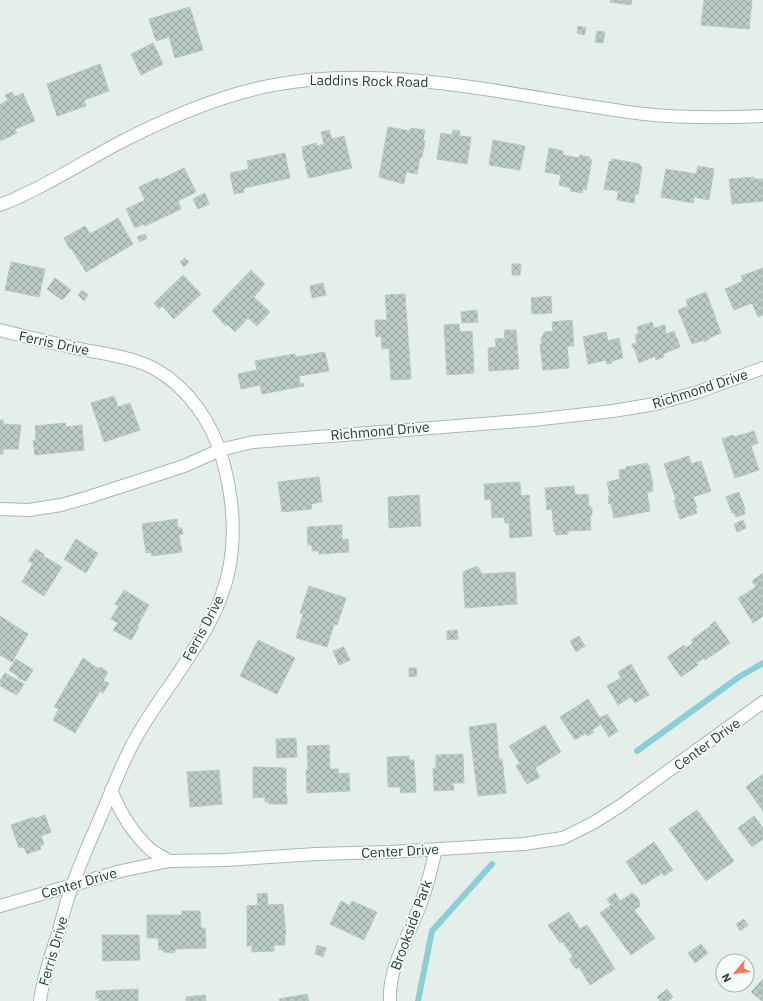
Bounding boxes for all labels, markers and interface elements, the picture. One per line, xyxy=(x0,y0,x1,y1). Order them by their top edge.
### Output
street label: Laddins Rock Road xyxy=(309,71,429,91)
street label: Ferris Drive xyxy=(17,327,91,359)
street label: Richmond Drive xyxy=(650,365,750,413)
street label: Richmond Drive xyxy=(330,418,431,444)
street label: Ferris Drive xyxy=(178,592,228,664)
street label: Center Drive xyxy=(670,714,744,774)
street label: Center Drive xyxy=(361,840,440,862)
street label: Center Drive xyxy=(39,864,119,902)
street label: Brookside Park xyxy=(386,877,436,973)
street label: Ferris Drive xyxy=(34,914,72,988)
north arrow xyxy=(715,953,755,993)
text: N xyxy=(718,971,734,985)

